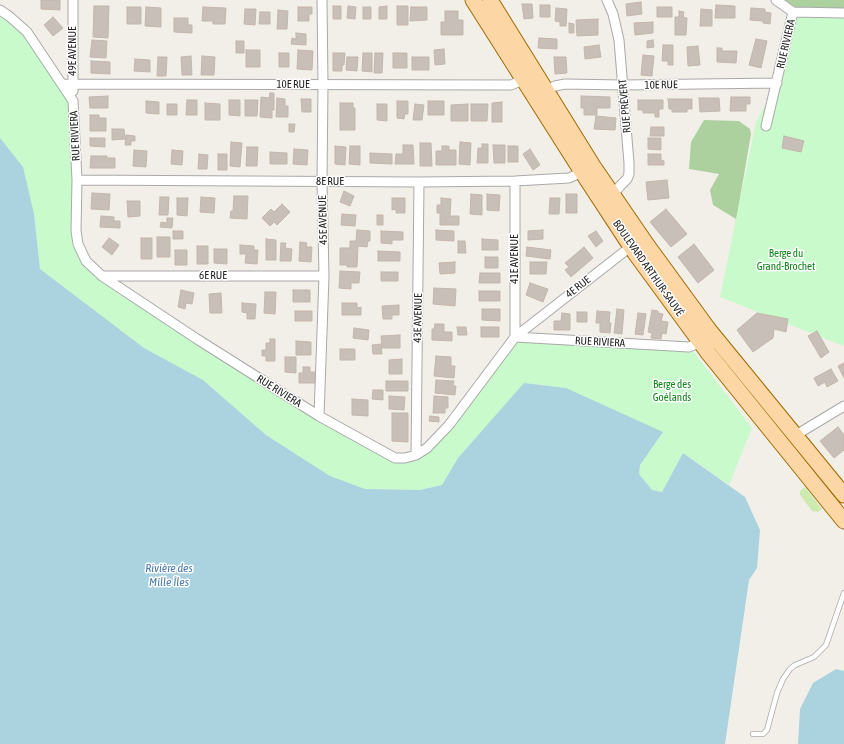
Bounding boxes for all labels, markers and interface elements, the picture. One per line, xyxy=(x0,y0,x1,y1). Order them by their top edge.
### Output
street label: RUE RIVIERA xyxy=(774,18,798,70)
street label: 49E AVENUE xyxy=(66,26,80,76)
street label: 10E RUE xyxy=(276,78,310,92)
street label: RUE PRÉVERT xyxy=(616,78,634,134)
street label: 10E RUE xyxy=(644,78,678,92)
street label: RUE RIVIERA xyxy=(67,111,83,161)
street label: 8E RUE xyxy=(316,175,344,189)
street label: 45E AVENUE xyxy=(316,195,330,245)
street label: BOULEVARD ARTHUR-SAUVÉ xyxy=(610,217,686,319)
street label: 41E AVENUE xyxy=(508,234,522,284)
park label: Berge du Grand-Brochet xyxy=(757,247,815,273)
street label: 6E RUE xyxy=(199,269,227,283)
street label: 4E RUE xyxy=(563,273,593,301)
street label: 43E AVENUE xyxy=(411,293,425,343)
street label: RUE RIVIERA xyxy=(575,334,625,350)
street label: RUE RIVIERA xyxy=(254,372,304,410)
park label: Berge des Goélands xyxy=(653,378,691,404)
water label: Rivière des Mille Îles xyxy=(145,561,193,589)

